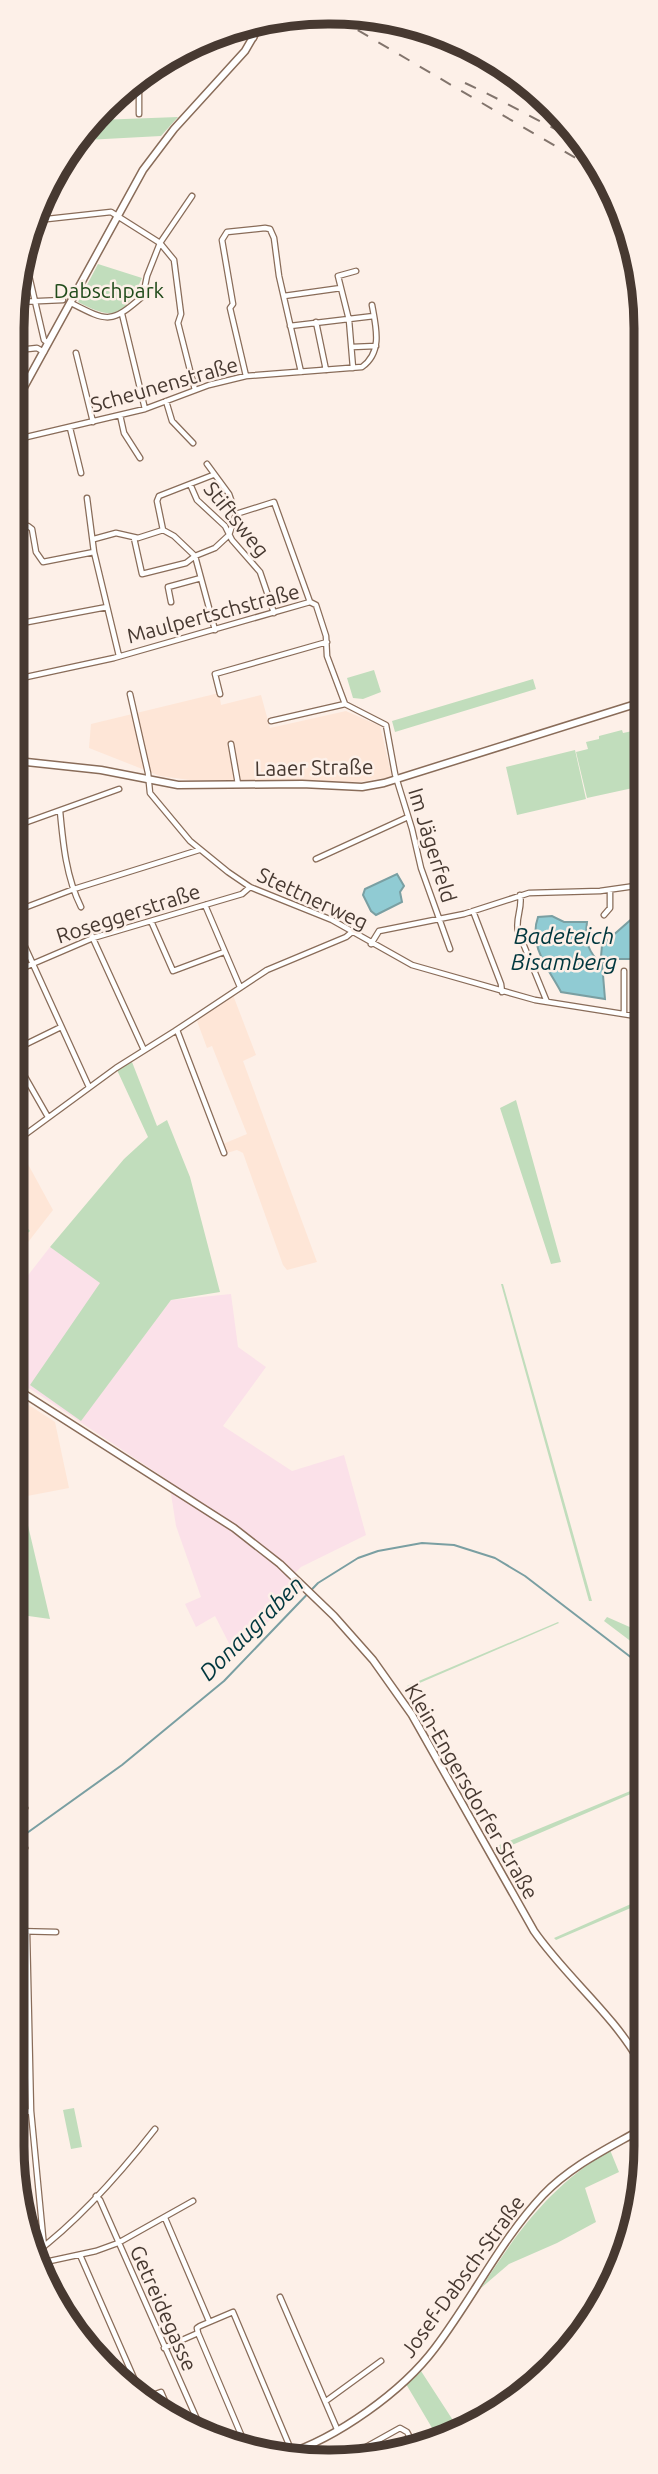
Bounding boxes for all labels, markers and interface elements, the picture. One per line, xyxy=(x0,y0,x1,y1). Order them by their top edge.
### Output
park label: Dabschpark xyxy=(54,278,165,302)
street label: Scheunenstraße xyxy=(88,351,240,417)
street label: Stiftsweg xyxy=(199,477,275,561)
street label: Maulpertschstraße xyxy=(124,578,302,648)
street label: Laaer Straße xyxy=(254,754,374,780)
street label: Im Jägerfeld xyxy=(404,785,462,905)
street label: Stettnerweg xyxy=(254,862,372,934)
street label: Roseggerstraße xyxy=(53,878,203,948)
water label: Badeteich Bisamberg xyxy=(511,923,617,974)
water label: Donaugraben xyxy=(194,1571,308,1685)
street label: Klein-Engersdorfer Straße xyxy=(400,1679,544,1903)
street label: Josef-Dabsch-Straße xyxy=(395,2190,529,2362)
street label: Getreidegasse xyxy=(126,2241,202,2375)

